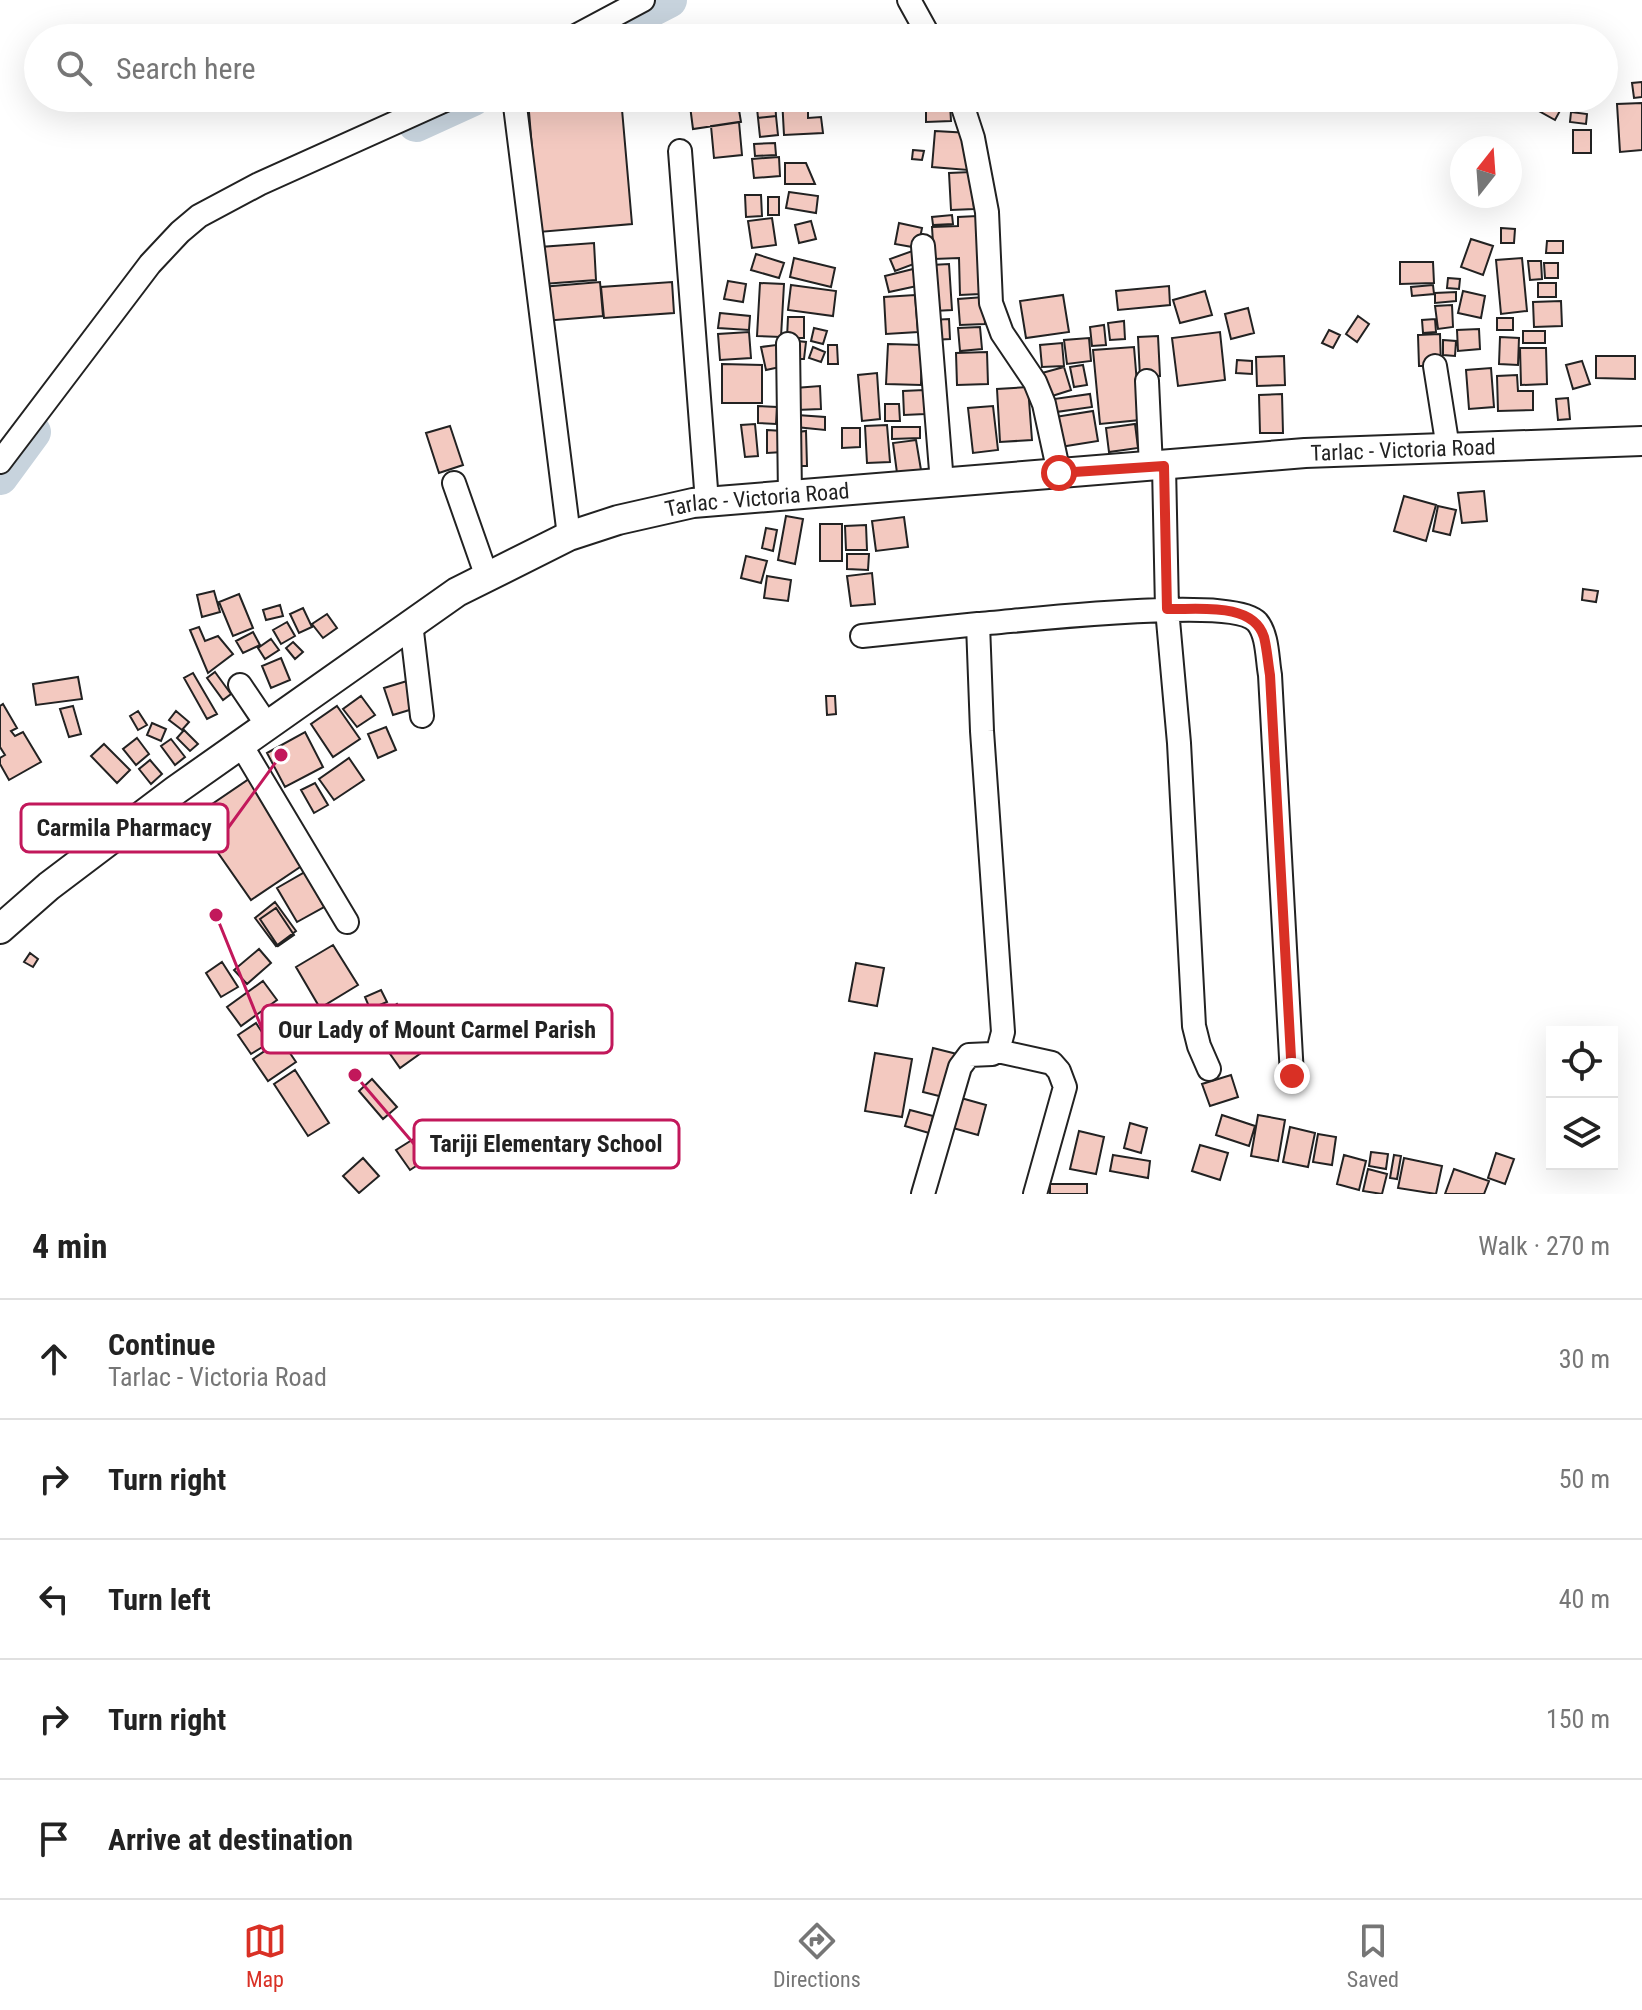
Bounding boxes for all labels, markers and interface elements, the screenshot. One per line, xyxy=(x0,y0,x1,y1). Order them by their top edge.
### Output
search box xyxy=(24,24,1618,112)
icon: search xyxy=(52,46,96,90)
text: Search here xyxy=(116,51,256,86)
north arrow xyxy=(1450,136,1522,208)
street label: Tarlac - Victoria Road xyxy=(1310,434,1496,466)
route start xyxy=(1041,455,1077,491)
street label: Tarlac - Victoria Road xyxy=(663,478,850,522)
callout: Carmila Pharmacy xyxy=(21,804,228,852)
text: Carmila Pharmacy xyxy=(36,814,212,842)
callout: Our Lady of Mount Carmel Parish xyxy=(262,1005,612,1053)
text: Our Lady of Mount Carmel Parish xyxy=(278,1016,596,1044)
map controls xyxy=(1546,1026,1618,1170)
button: locate xyxy=(1546,1026,1618,1098)
route end xyxy=(1274,1058,1310,1094)
button: layers xyxy=(1546,1098,1618,1170)
callout: Tariji Elementary School xyxy=(414,1120,679,1168)
text: Tariji Elementary School xyxy=(429,1130,663,1158)
text: 4 min xyxy=(32,1226,108,1266)
text: Walk · 270 m xyxy=(1478,1231,1610,1261)
text: Continue xyxy=(108,1327,215,1362)
icon: ahead xyxy=(32,1337,76,1381)
text: 30 m xyxy=(1559,1344,1610,1374)
text: Tarlac - Victoria Road xyxy=(108,1362,327,1392)
icon: right xyxy=(32,1457,76,1501)
text: Turn right xyxy=(108,1462,226,1497)
text: 50 m xyxy=(1559,1464,1610,1494)
icon: left xyxy=(32,1577,76,1621)
text: Turn left xyxy=(108,1582,211,1617)
text: 40 m xyxy=(1559,1584,1610,1614)
icon: right xyxy=(32,1697,76,1741)
text: Turn right xyxy=(108,1702,226,1737)
text: 150 m xyxy=(1546,1704,1610,1734)
icon: arrive xyxy=(32,1817,76,1861)
text: Arrive at destination xyxy=(108,1822,353,1857)
tab: Map xyxy=(243,1919,287,1992)
tab: Directions xyxy=(773,1919,861,1992)
tab: Saved xyxy=(1347,1919,1399,1992)

